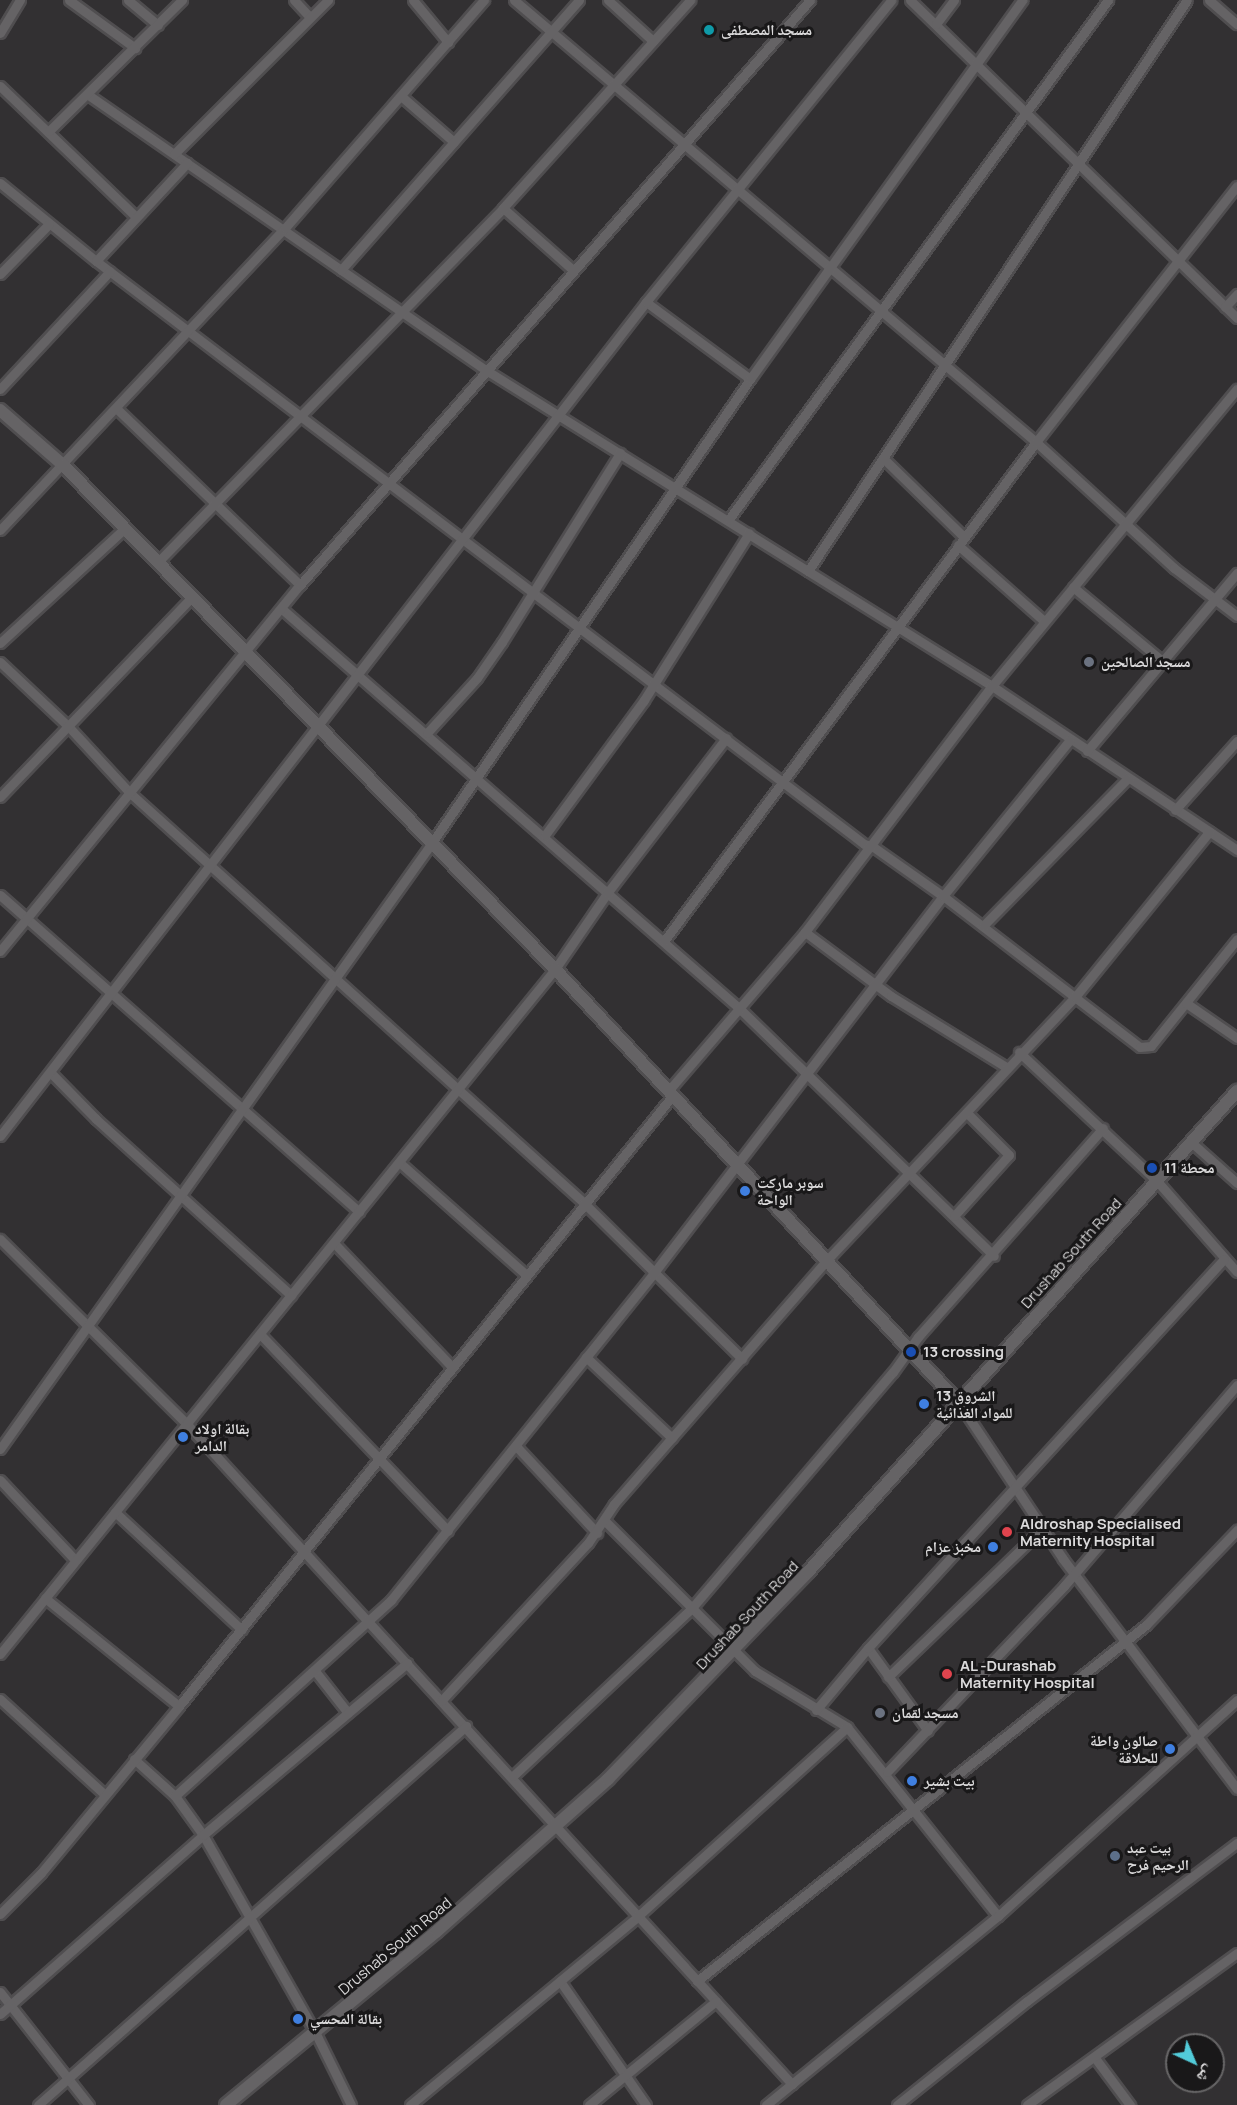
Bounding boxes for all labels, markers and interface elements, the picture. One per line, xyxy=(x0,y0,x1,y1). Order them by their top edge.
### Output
place label: مسجد المصطفى xyxy=(721,21,812,39)
marker: مسجد المصطفى xyxy=(702,23,716,37)
place label: مسجد الصالحين xyxy=(1101,653,1191,671)
marker: مسجد الصالحين xyxy=(1082,655,1096,669)
place label: محطة 11 xyxy=(1164,1159,1215,1177)
marker: محطة 11 xyxy=(1145,1161,1159,1175)
place label: سوبر ماركت الواحة xyxy=(757,1173,824,1208)
marker: سوبر ماركت الواحة xyxy=(738,1184,752,1198)
street label: Drushab South Road xyxy=(1017,1194,1125,1312)
place label: 13 crossing xyxy=(923,1343,1004,1361)
marker: 13 crossing xyxy=(904,1345,918,1359)
place label: الشروق 13 للمواد الغذائية xyxy=(936,1386,1013,1421)
marker: الشروق 13 للمواد الغذائية xyxy=(917,1397,931,1411)
place label: بقالة اولاد الدامر xyxy=(195,1419,249,1454)
marker: بقالة اولاد الدامر xyxy=(176,1430,190,1444)
place label: Aldroshap Specialised Maternity Hospital xyxy=(1020,1514,1181,1549)
marker: Aldroshap Specialised Maternity Hospital xyxy=(998,1523,1016,1541)
place label: مخبز عزام xyxy=(925,1538,981,1556)
marker: مخبز عزام xyxy=(986,1540,1000,1554)
street label: Drushab South Road xyxy=(692,1557,802,1673)
place label: AL -Durashab Maternity Hospital xyxy=(960,1656,1095,1691)
marker: AL -Durashab Maternity Hospital xyxy=(938,1665,956,1683)
place label: مسجد لقمان xyxy=(892,1704,959,1722)
marker: مسجد لقمان xyxy=(873,1706,887,1720)
place label: صالون واطة للحلاقة xyxy=(1090,1731,1158,1766)
marker: صالون واطة للحلاقة xyxy=(1163,1742,1177,1756)
place label: بيت بشير xyxy=(924,1772,975,1790)
marker: بيت بشير xyxy=(905,1774,919,1788)
place label: بيت عبد الرحيم فرح xyxy=(1127,1838,1189,1873)
marker: بيت عبد الرحيم فرح xyxy=(1108,1849,1122,1863)
street label: Drushab South Road xyxy=(335,1894,455,1998)
place label: بقالة المحسي xyxy=(310,2010,382,2028)
marker: بقالة المحسي xyxy=(291,2012,305,2026)
north arrow xyxy=(1165,2033,1225,2093)
text: ش xyxy=(1192,2061,1220,2088)

